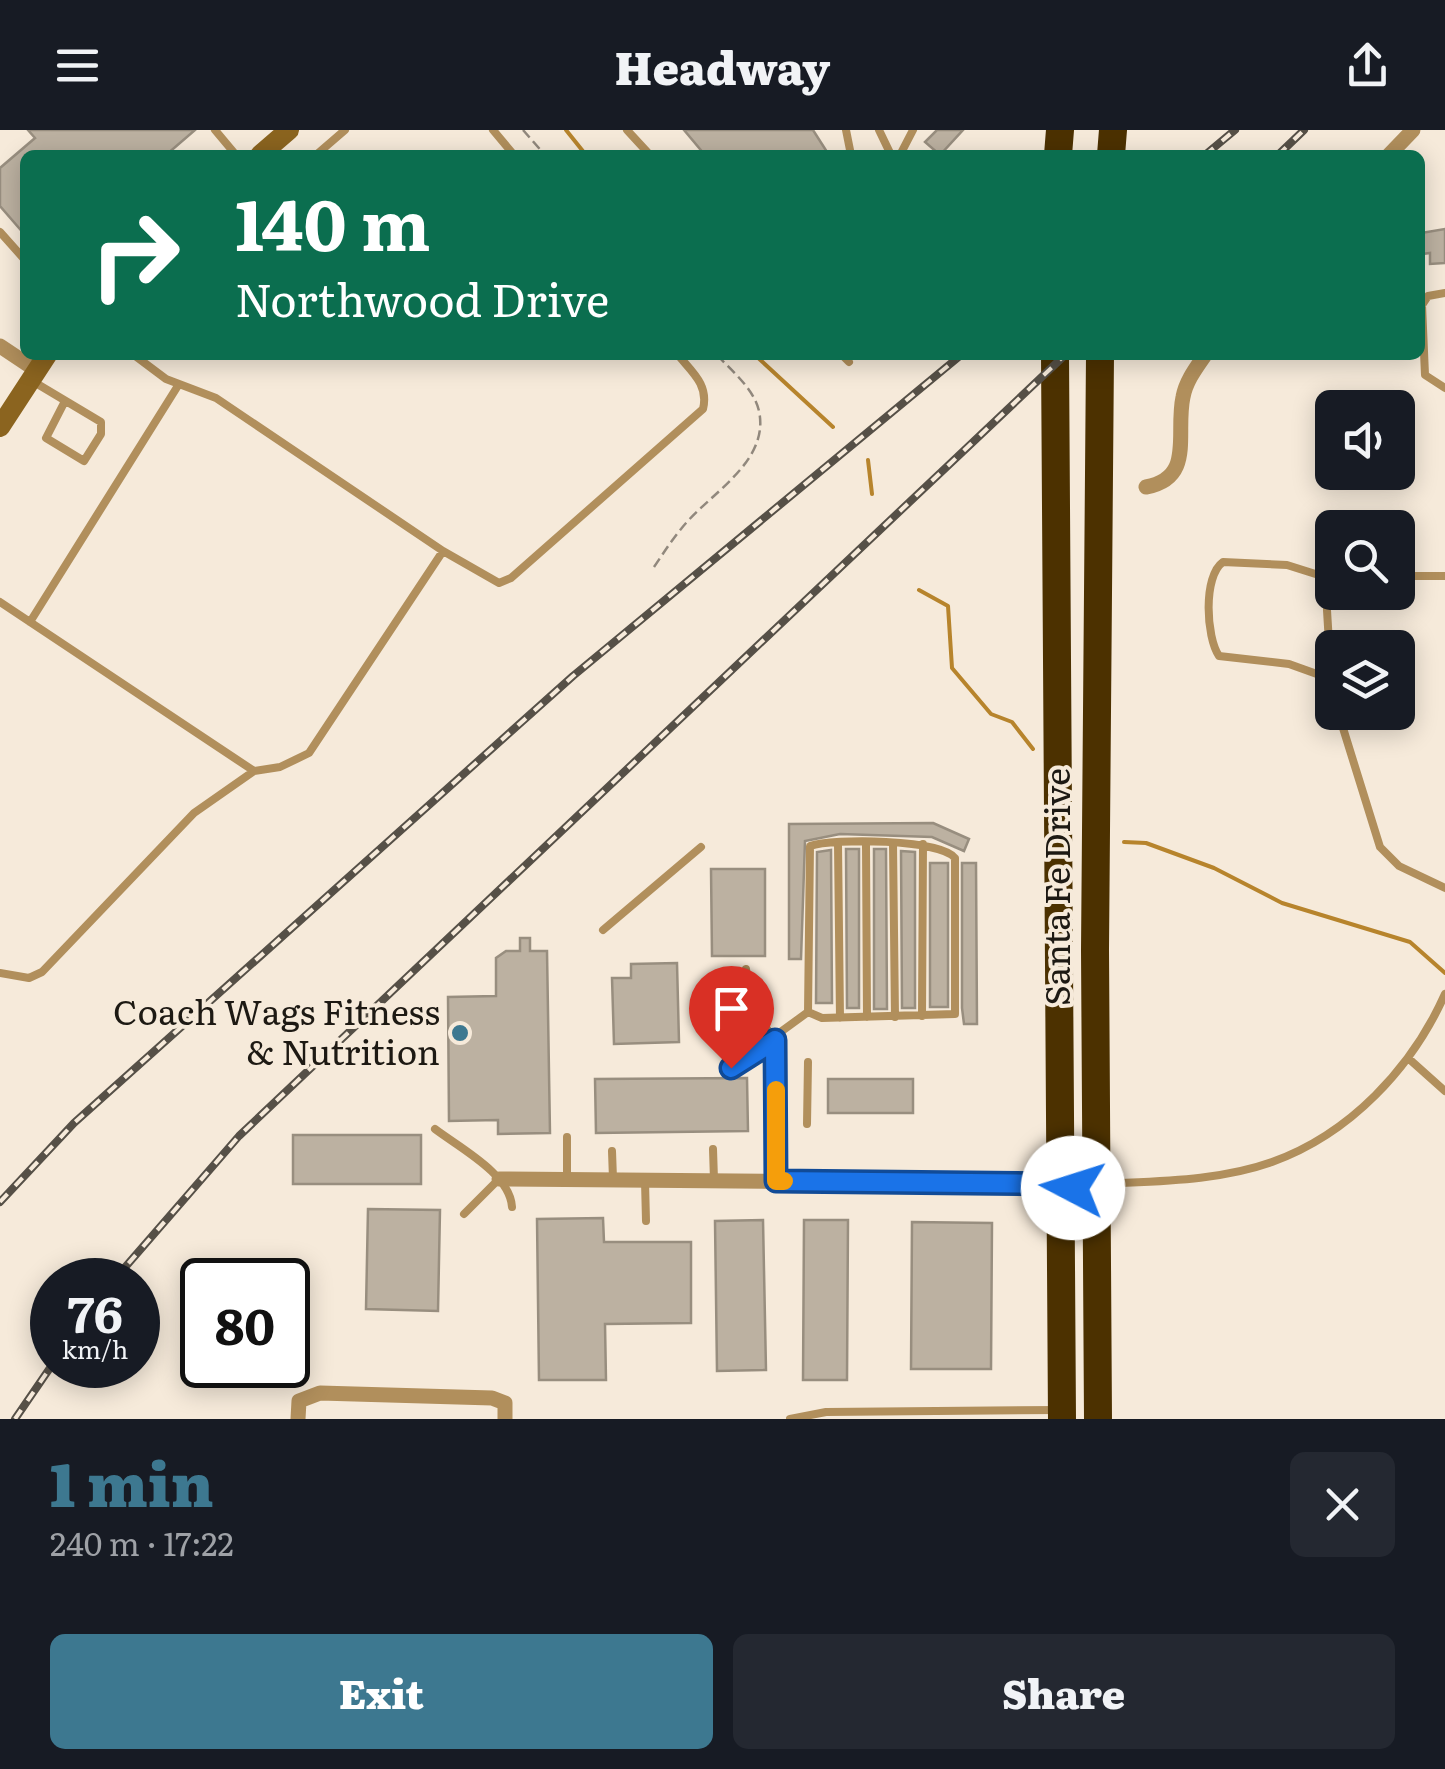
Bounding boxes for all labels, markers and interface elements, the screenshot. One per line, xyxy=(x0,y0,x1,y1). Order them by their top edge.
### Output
text: Headway xyxy=(615,32,830,99)
icon: menu xyxy=(50,38,105,93)
icon: share xyxy=(1340,38,1395,93)
text: 140 m xyxy=(235,169,430,273)
icon: right xyxy=(70,190,200,320)
text: Northwood Drive xyxy=(235,264,609,331)
map controls xyxy=(1315,390,1415,730)
button: sound xyxy=(1315,390,1415,490)
button: search xyxy=(1315,510,1415,610)
button: layers xyxy=(1315,630,1415,730)
street label: Santa Fe Drive xyxy=(1029,768,1081,1006)
pin xyxy=(689,966,774,1069)
icon: arrive xyxy=(704,981,759,1036)
place label: Coach Wags Fitness & Nutrition xyxy=(113,984,440,1076)
marker: Coach Wags Fitness & Nutrition xyxy=(449,1022,471,1044)
position arrow xyxy=(1021,1136,1125,1240)
speed limit sign: 80 xyxy=(180,1258,310,1388)
text: 76 xyxy=(67,1274,123,1348)
text: km/h xyxy=(62,1330,128,1367)
text: 1 min xyxy=(50,1436,214,1525)
button: close xyxy=(1290,1452,1395,1557)
text: 240 m · 17:22 xyxy=(50,1518,234,1566)
button: Exit xyxy=(50,1634,713,1749)
button: Share xyxy=(733,1634,1395,1749)

